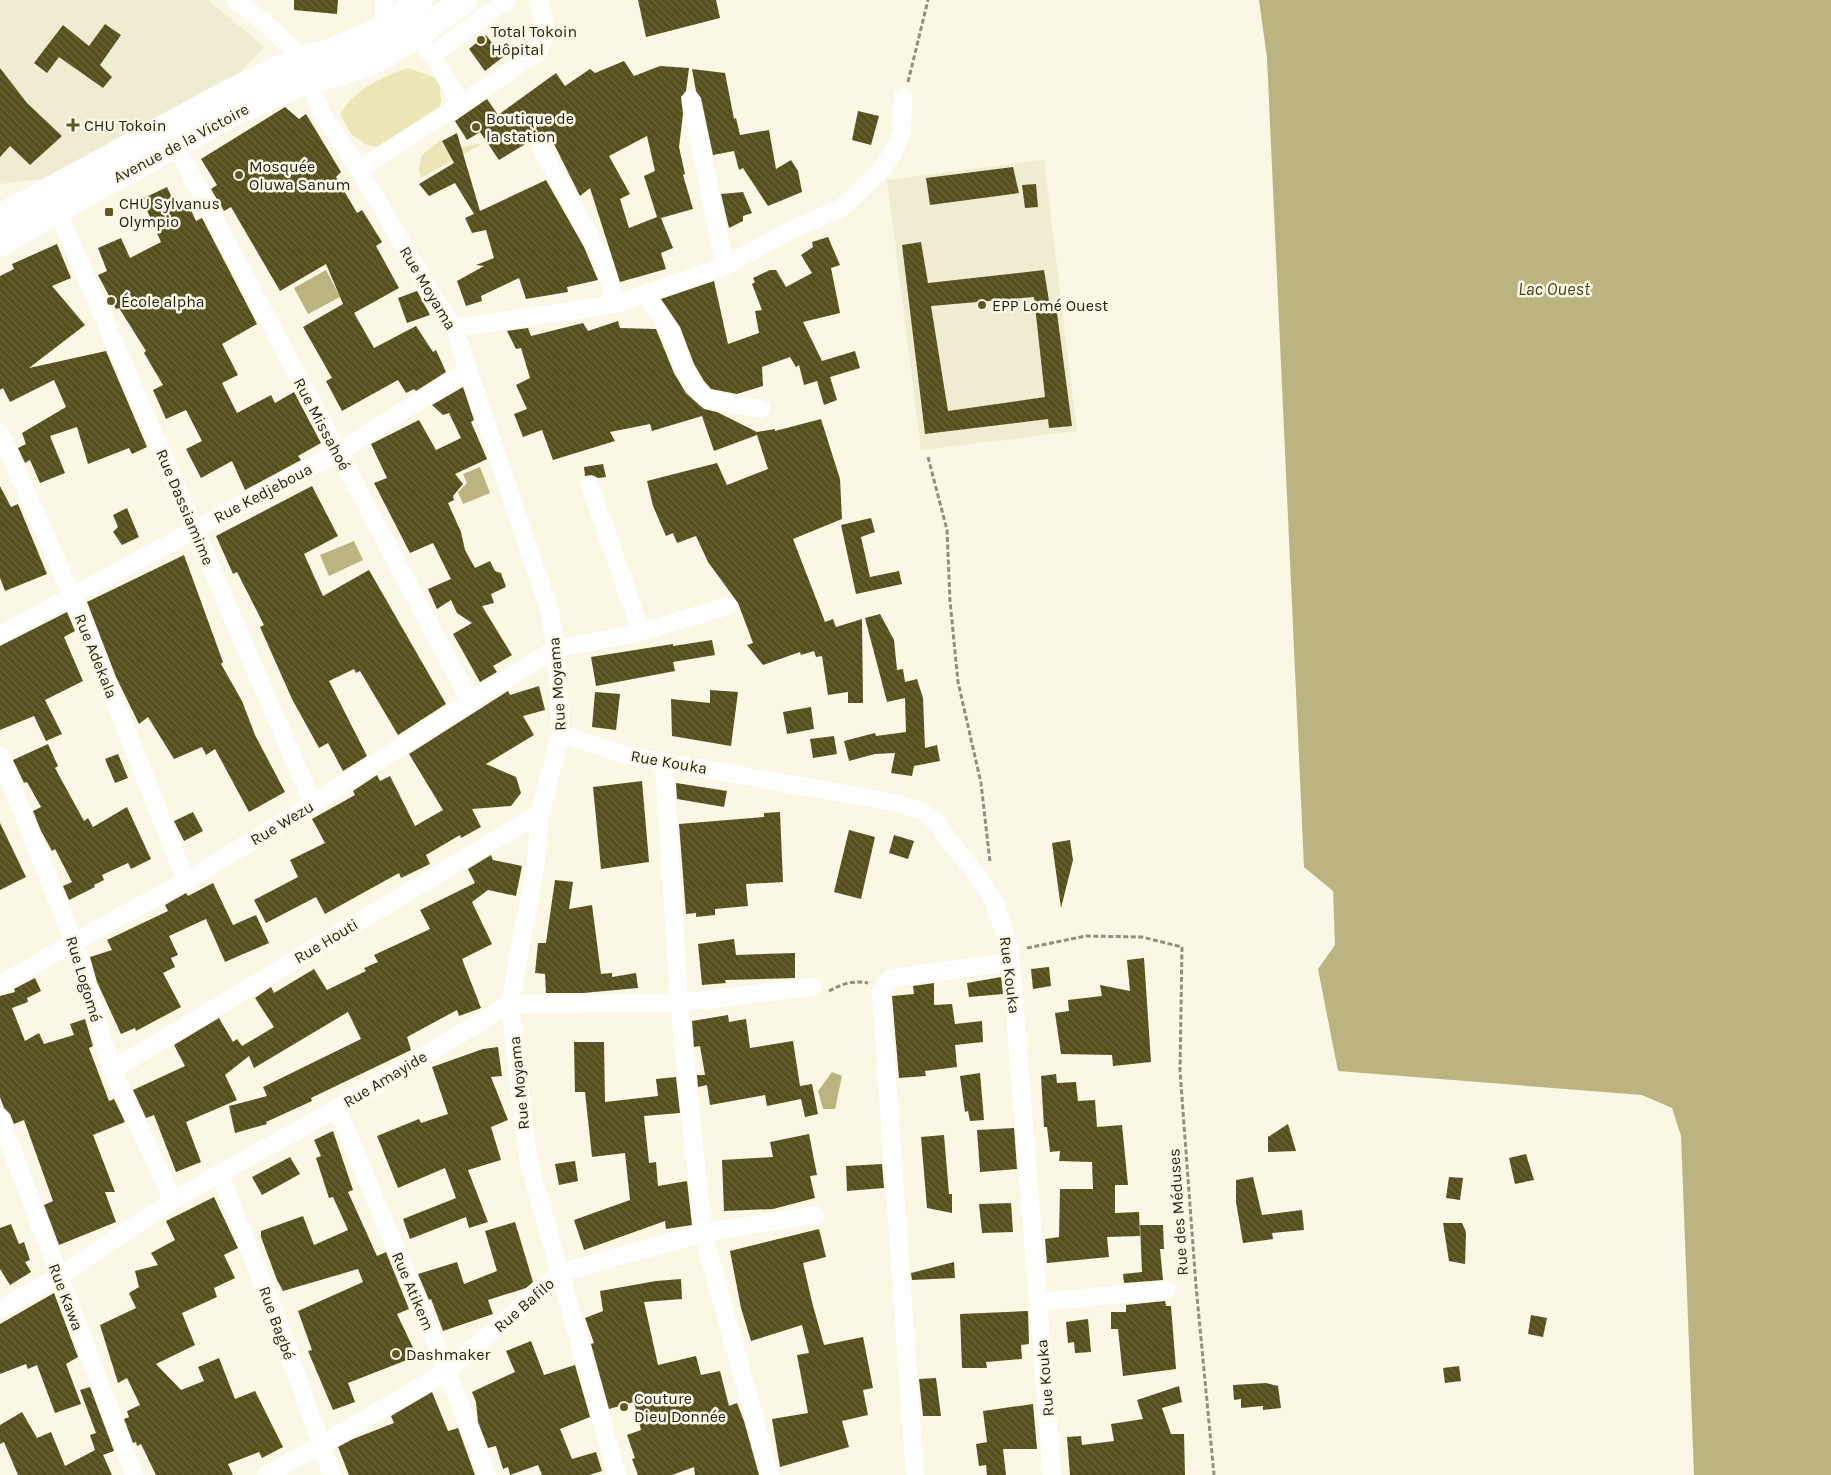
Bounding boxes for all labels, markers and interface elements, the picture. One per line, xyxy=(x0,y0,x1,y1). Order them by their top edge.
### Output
place label: Total Tokoin Hôpital xyxy=(491,22,577,59)
marker: Total Tokoin Hôpital xyxy=(475,34,487,46)
street label: Avenue de la Victoire xyxy=(110,99,252,187)
place label: Boutique de la station xyxy=(486,109,574,146)
place label: CHU Tokoin xyxy=(84,116,166,135)
marker: CHU Tokoin xyxy=(66,118,80,132)
marker: Boutique de la station xyxy=(470,121,482,133)
place label: Mosquée Oluwa Sanum xyxy=(249,157,351,194)
marker: Mosquée Oluwa Sanum xyxy=(233,169,245,181)
place label: CHU Sylvanus Olympio xyxy=(119,194,220,231)
marker: CHU Sylvanus Olympio xyxy=(103,206,115,218)
street label: Rue Moyama xyxy=(396,243,460,333)
water label: Lac Ouest xyxy=(1518,278,1591,300)
place label: École alpha xyxy=(121,292,205,311)
marker: École alpha xyxy=(105,295,117,307)
place label: EPP Lomé Ouest xyxy=(992,296,1108,315)
marker: EPP Lomé Ouest xyxy=(976,299,988,311)
street label: Rue Missahoé xyxy=(290,374,354,474)
street label: Rue Dassiamime xyxy=(152,446,218,568)
street label: Rue Kedjeboua xyxy=(210,459,316,527)
street label: Rue Adekala xyxy=(70,611,122,701)
street label: Rue Moyama xyxy=(544,637,570,731)
street label: Rue Kouka xyxy=(629,746,709,778)
street label: Rue Wezu xyxy=(247,797,317,849)
street label: Rue Houti xyxy=(290,914,362,968)
street label: Rue Logomé xyxy=(62,934,106,1024)
street label: Rue Kouka xyxy=(996,935,1024,1015)
street label: Rue Moyama xyxy=(505,1035,533,1131)
street label: Rue Amayide xyxy=(340,1047,430,1111)
street label: Rue des Méduses xyxy=(1164,1148,1192,1276)
street label: Rue Atikem xyxy=(388,1249,438,1333)
street label: Rue Kawa xyxy=(45,1261,87,1333)
street label: Rue Bafilo xyxy=(490,1274,558,1336)
street label: Rue Bagbé xyxy=(255,1284,299,1362)
street label: Rue Kouka xyxy=(1032,1339,1058,1417)
place label: Dashmaker xyxy=(406,1345,490,1364)
marker: Dashmaker xyxy=(390,1348,402,1360)
place label: Couture Dieu Donnée xyxy=(634,1389,726,1426)
marker: Couture Dieu Donnée xyxy=(618,1401,630,1413)

